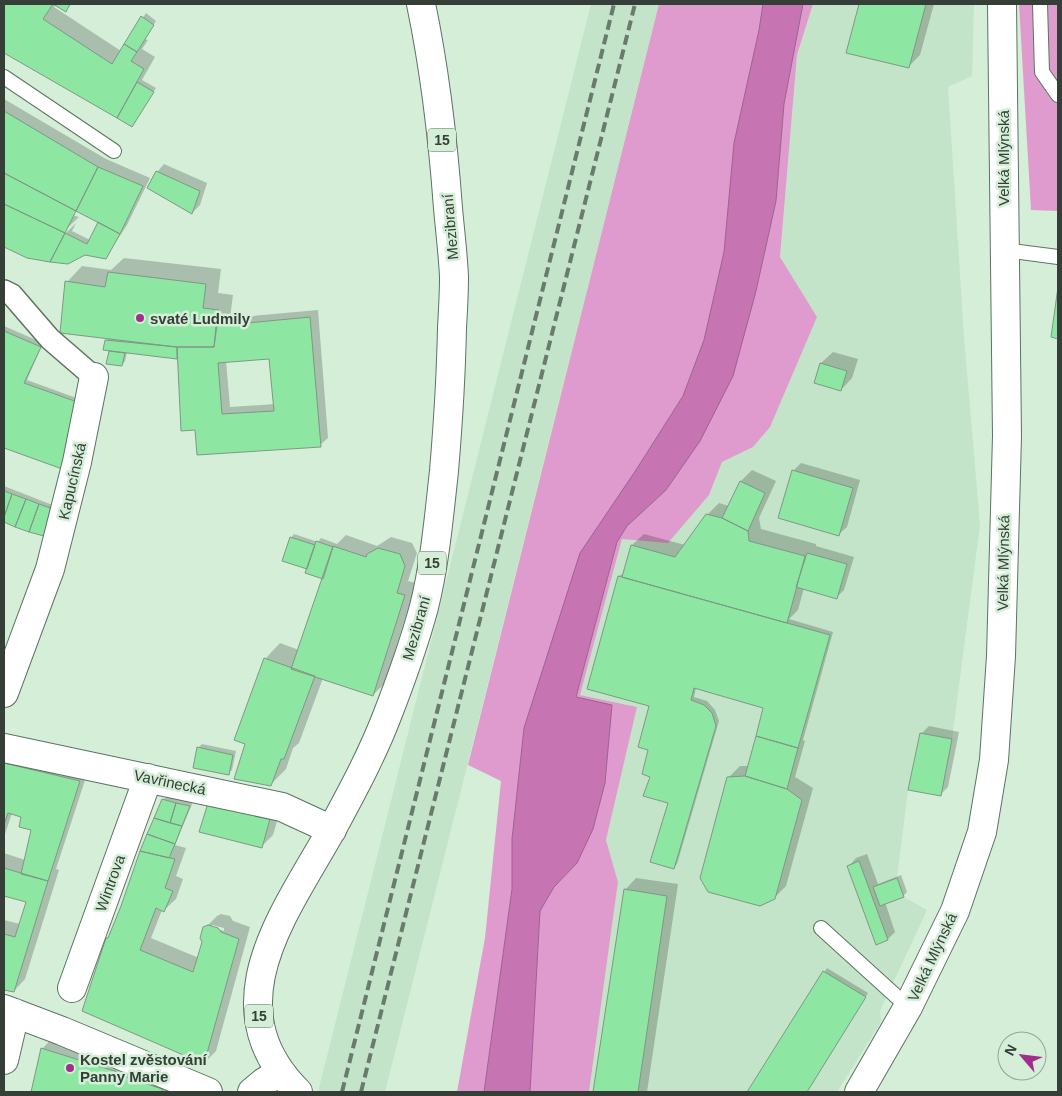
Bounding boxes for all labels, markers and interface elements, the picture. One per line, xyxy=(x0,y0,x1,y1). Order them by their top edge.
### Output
street label: Velká Mlýnská xyxy=(995,109,1012,206)
road number: 15 xyxy=(428,128,456,152)
street label: Mezibraní xyxy=(439,193,461,261)
place label: svaté Ludmily xyxy=(150,310,251,327)
marker: svaté Ludmily xyxy=(134,312,146,324)
street label: Kapucínská xyxy=(55,440,89,521)
street label: Velká Mlýnská xyxy=(994,514,1012,611)
road number: 15 xyxy=(418,552,446,574)
street label: Mezibraní xyxy=(399,593,433,662)
street label: Vavřinecká xyxy=(132,766,208,798)
street label: Wintrova xyxy=(92,852,128,914)
street label: Velká Mlýnská xyxy=(904,909,960,1004)
road number: 15 xyxy=(245,1004,273,1028)
north arrow xyxy=(997,1031,1047,1081)
text: N xyxy=(1001,1042,1020,1058)
place label: Kostel zvěstování Panny Marie xyxy=(80,1051,208,1085)
marker: Kostel zvěstování Panny Marie xyxy=(64,1062,76,1074)

